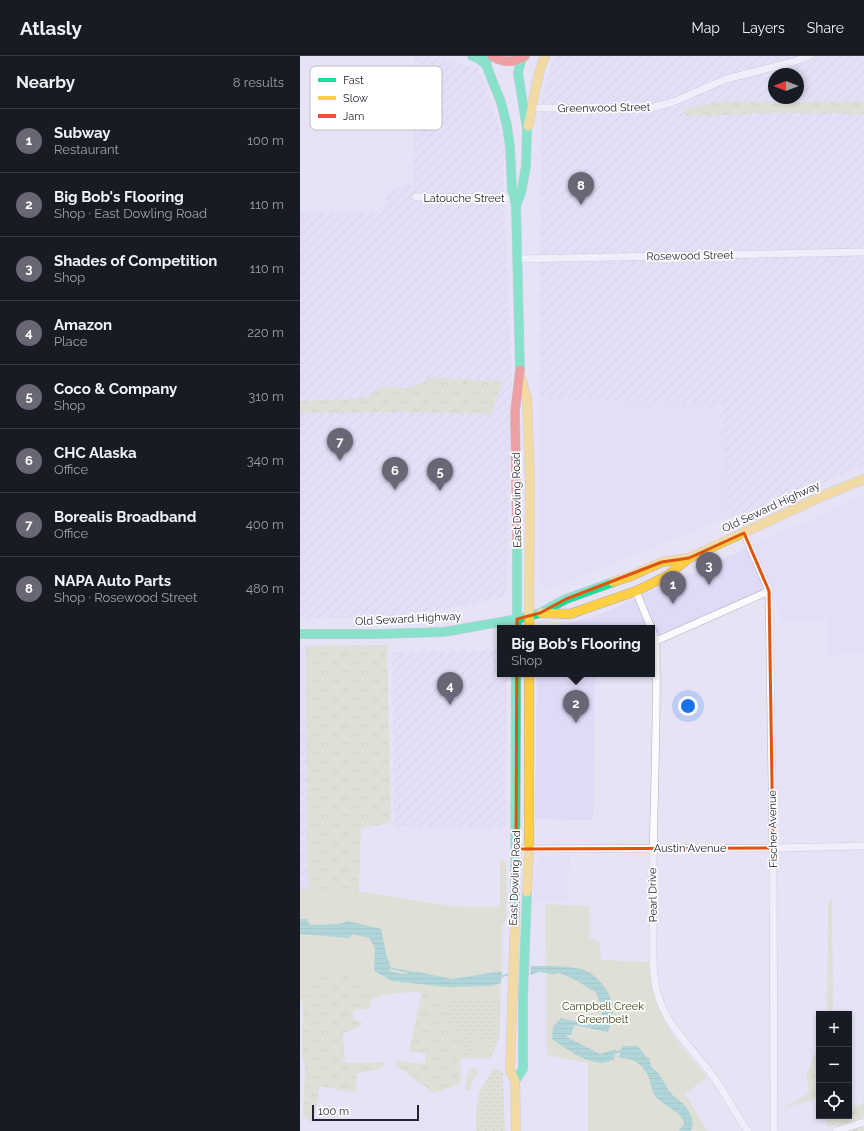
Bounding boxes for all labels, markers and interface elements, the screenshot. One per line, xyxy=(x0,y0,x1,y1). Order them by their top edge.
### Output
text: Atlasly xyxy=(20,17,82,39)
text: Map xyxy=(692,20,720,36)
text: Layers xyxy=(742,20,785,36)
text: Share xyxy=(807,20,844,36)
legend xyxy=(310,66,442,130)
north arrow xyxy=(768,68,804,104)
text: Nearby xyxy=(16,72,75,92)
text: Fast xyxy=(343,74,364,87)
text: 8 results xyxy=(233,75,284,90)
text: Slow xyxy=(343,92,368,105)
street label: Greenwood Street xyxy=(558,101,651,115)
text: Jam xyxy=(343,110,364,123)
text: Subway xyxy=(54,124,111,142)
text: 1 xyxy=(26,133,32,148)
text: 100 m xyxy=(247,133,284,148)
text: Restaurant xyxy=(54,142,119,157)
pin: 8 xyxy=(568,172,594,205)
text: Big Bob's Flooring xyxy=(54,188,184,206)
street label: Latouche Street xyxy=(423,192,505,205)
text: 2 xyxy=(25,197,33,212)
text: 110 m xyxy=(250,197,284,212)
text: Shop · East Dowling Road xyxy=(54,206,207,221)
street label: Rosewood Street xyxy=(646,249,734,263)
text: Shades of Competition xyxy=(54,252,217,270)
text: 3 xyxy=(25,261,33,276)
text: 110 m xyxy=(250,261,284,276)
text: Shop xyxy=(54,270,85,285)
text: Amazon xyxy=(54,316,112,334)
text: 4 xyxy=(25,325,33,340)
text: 220 m xyxy=(247,325,284,340)
text: Place xyxy=(54,334,87,349)
text: Coco & Company xyxy=(54,380,177,398)
text: 5 xyxy=(25,389,33,404)
text: 310 m xyxy=(248,389,284,404)
text: Shop xyxy=(54,398,85,413)
pin: 7 xyxy=(327,428,353,461)
text: CHC Alaska xyxy=(54,444,137,462)
street label: East Dowling Road xyxy=(510,452,524,548)
text: 6 xyxy=(25,453,33,468)
text: 340 m xyxy=(247,453,284,468)
pin: 6 xyxy=(382,457,408,490)
pin: 5 xyxy=(427,458,453,491)
text: Office xyxy=(54,462,88,477)
street label: Old Seward Highway xyxy=(720,479,822,535)
text: Borealis Broadband xyxy=(54,508,196,526)
text: 7 xyxy=(25,517,33,532)
text: 400 m xyxy=(246,517,284,532)
text: Office xyxy=(54,526,88,541)
pin: 3 xyxy=(696,552,722,585)
pin: 1 xyxy=(660,571,686,604)
text: NAPA Auto Parts xyxy=(54,572,171,590)
text: 8 xyxy=(25,581,33,596)
text: 480 m xyxy=(246,581,284,596)
text: Shop · Rosewood Street xyxy=(54,590,197,605)
street label: Old Seward Highway xyxy=(355,610,461,628)
popup xyxy=(497,625,655,677)
text: Big Bob's Flooring xyxy=(511,635,641,653)
text: Shop xyxy=(511,653,542,668)
pin: 4 xyxy=(437,672,463,705)
pin: 2 xyxy=(563,690,589,723)
your location xyxy=(678,696,698,716)
street label: Fischer Avenue xyxy=(766,789,780,868)
street label: East Dowling Road xyxy=(507,830,523,926)
street label: Austin Avenue xyxy=(654,842,727,855)
street label: Pearl Drive xyxy=(646,867,660,922)
park label: Campbell Creek Greenbelt xyxy=(562,1000,644,1026)
map controls xyxy=(816,1011,852,1119)
button: + xyxy=(816,1011,852,1047)
button: − xyxy=(816,1047,852,1083)
button: locate xyxy=(816,1083,852,1119)
scale bar xyxy=(312,1103,419,1122)
text: 100 m xyxy=(318,1105,349,1118)

